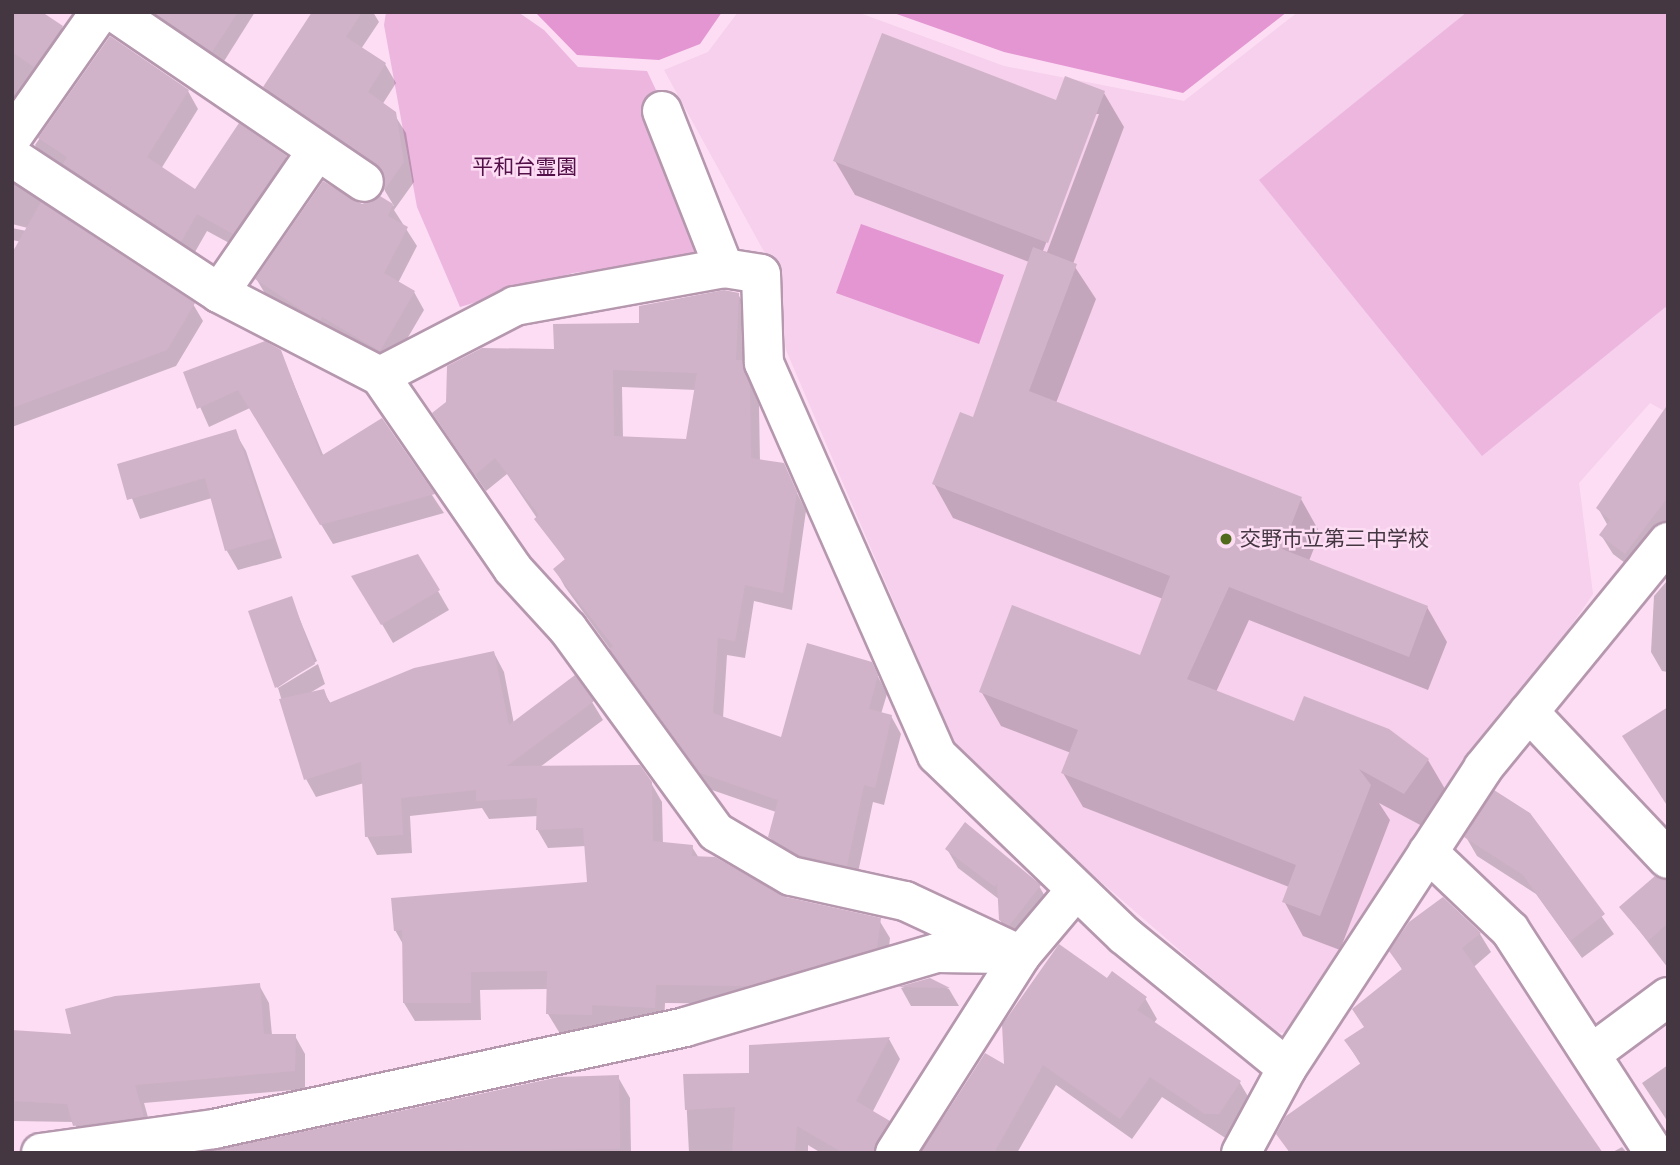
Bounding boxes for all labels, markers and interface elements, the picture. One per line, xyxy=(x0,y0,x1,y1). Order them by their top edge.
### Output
park label: 平和台霊園 xyxy=(473,154,577,180)
place label: 交野市立第三中学校 xyxy=(1240,526,1429,552)
marker: 交野市立第三中学校 xyxy=(1218,531,1234,547)

